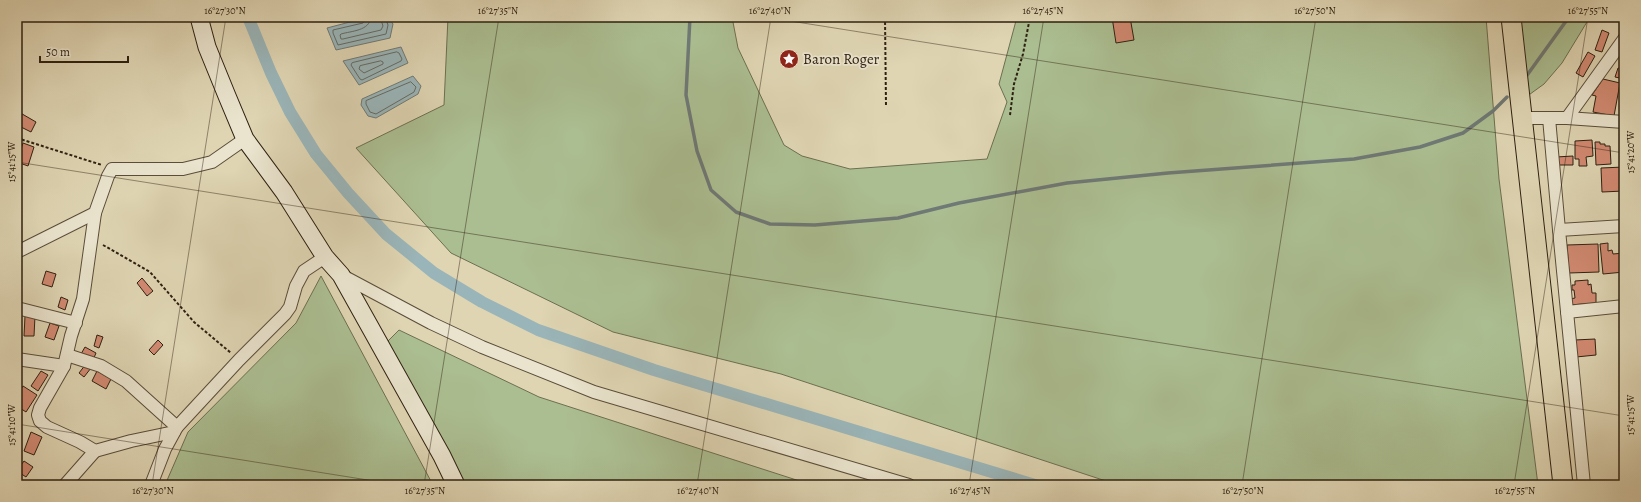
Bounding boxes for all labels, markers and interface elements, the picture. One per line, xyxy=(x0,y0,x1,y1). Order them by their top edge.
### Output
text: 16°27'30"N xyxy=(204,4,246,17)
text: 16°27'35"N xyxy=(478,4,518,17)
text: 16°27'40"N xyxy=(749,4,791,17)
text: 16°27'45"N xyxy=(1023,4,1063,17)
text: 16°27'50"N xyxy=(1294,4,1336,17)
text: 16°27'55"N xyxy=(1568,4,1608,17)
scale bar xyxy=(40,38,128,64)
text: 50 m xyxy=(46,44,70,60)
place icon: Baron Roger xyxy=(778,48,800,70)
place label: Baron Roger xyxy=(803,49,880,69)
text: 15°41'20"W xyxy=(1624,130,1637,173)
text: 15°41'15"W xyxy=(5,141,18,182)
text: 15°41'15"W xyxy=(1624,394,1637,435)
text: 15°41'10"W xyxy=(5,404,18,446)
text: 16°27'30"N xyxy=(132,484,174,497)
text: 16°27'35"N xyxy=(405,484,445,497)
text: 16°27'40"N xyxy=(677,484,719,497)
text: 16°27'45"N xyxy=(950,484,990,497)
text: 16°27'50"N xyxy=(1222,484,1264,497)
text: 16°27'55"N xyxy=(1495,484,1535,497)

